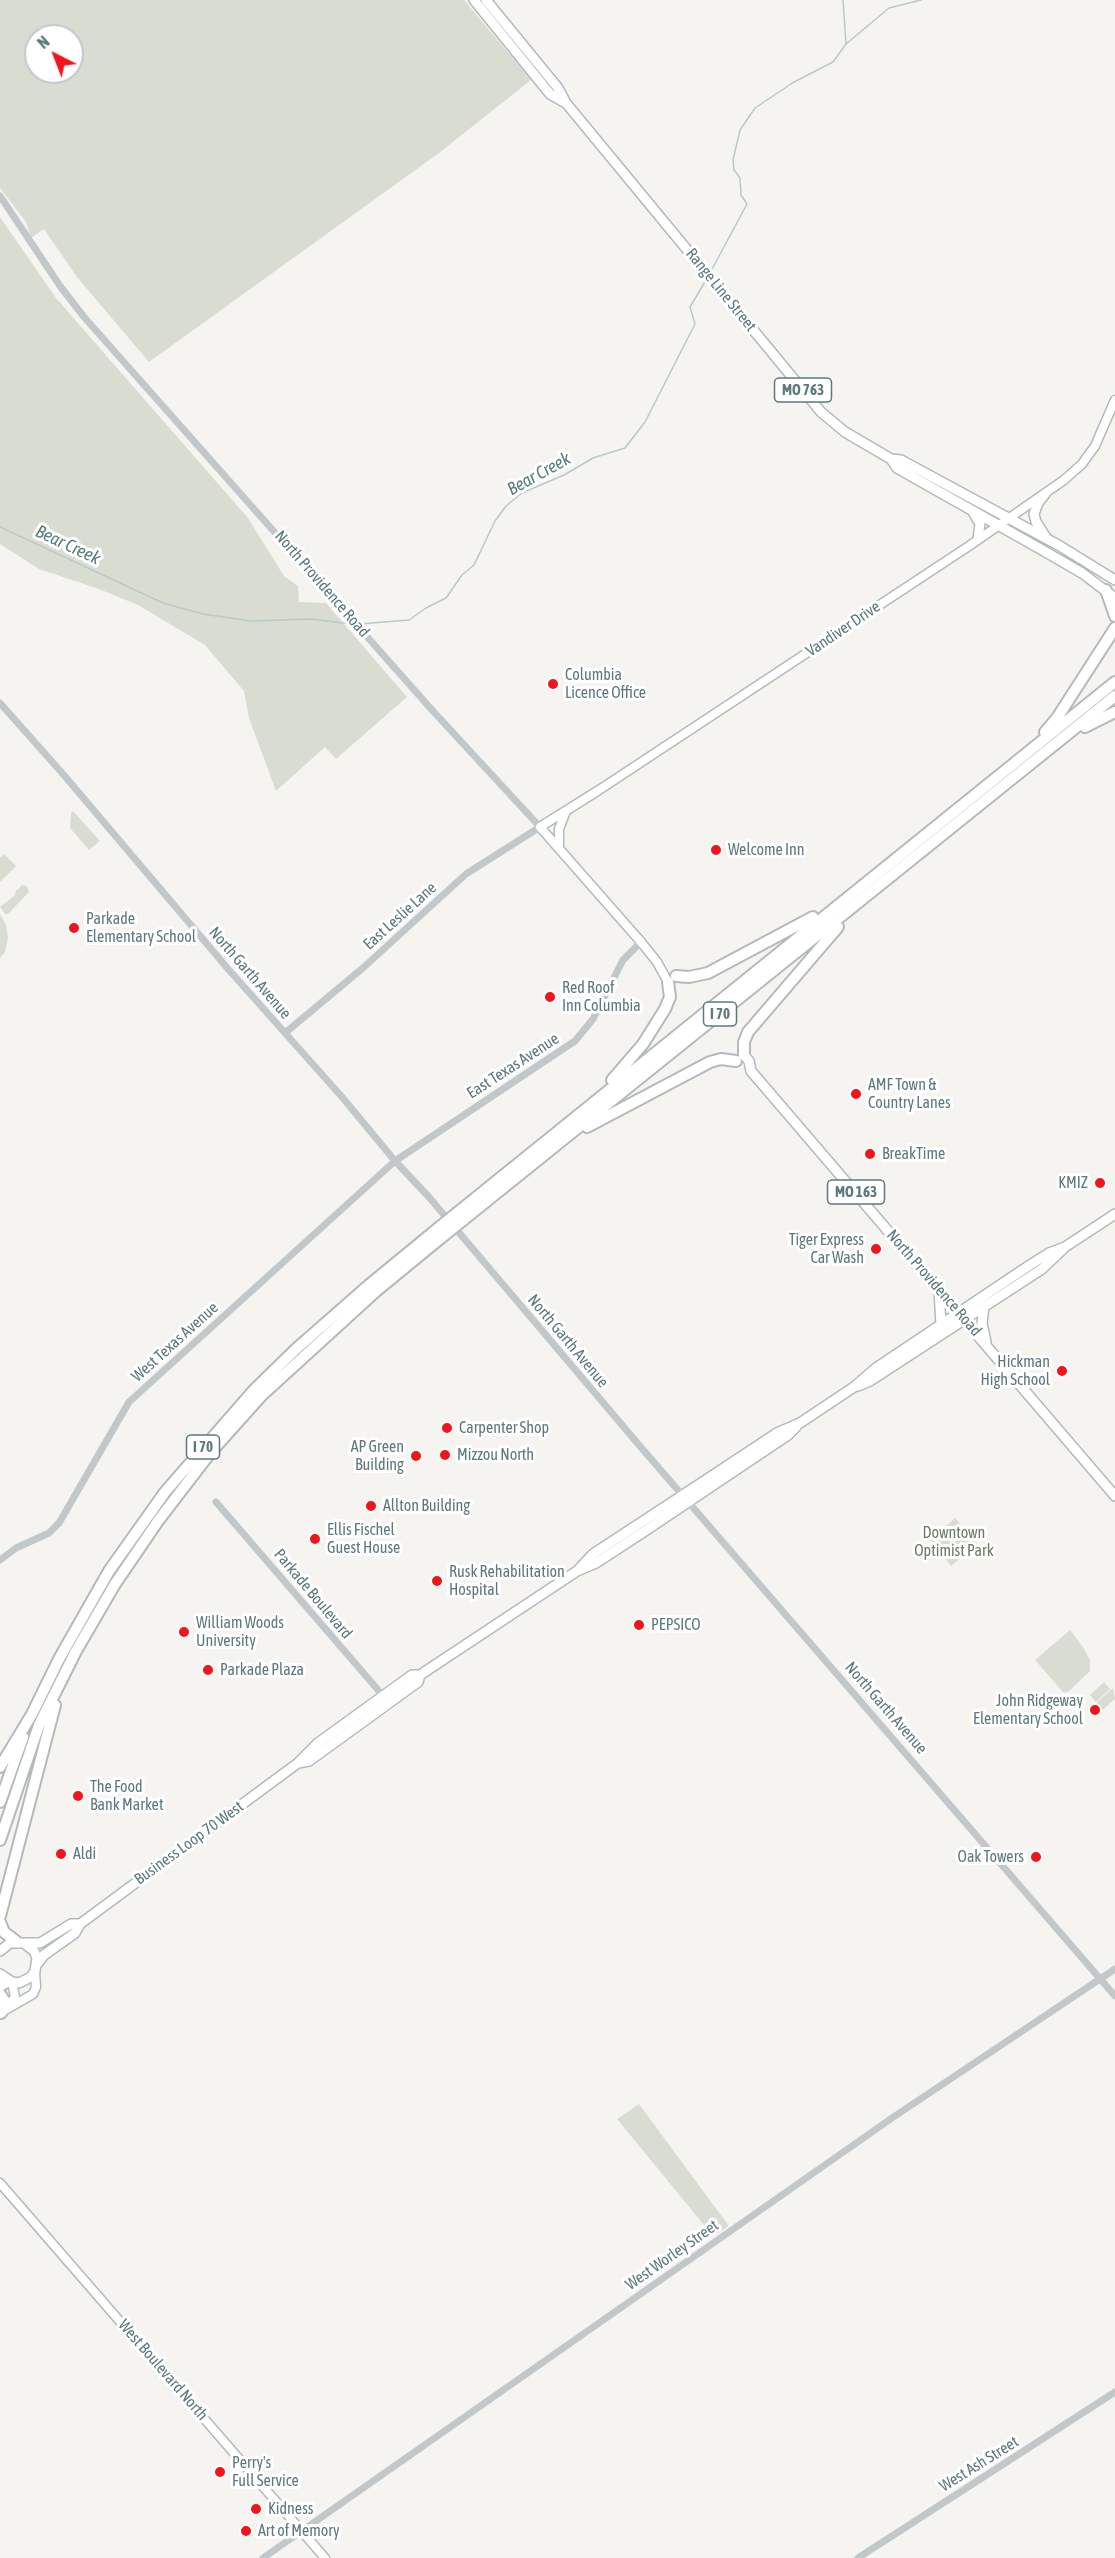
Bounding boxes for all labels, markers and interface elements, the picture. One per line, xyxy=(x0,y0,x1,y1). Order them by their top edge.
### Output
north arrow xyxy=(24,24,84,84)
text: N xyxy=(34,32,53,52)
street label: Range Line Street xyxy=(682,245,760,335)
road number: MO 763 xyxy=(774,378,832,402)
water label: Bear Creek xyxy=(503,448,575,500)
water label: Bear Creek xyxy=(32,521,104,569)
street label: North Providence Road xyxy=(271,527,373,641)
street label: Vandiver Drive xyxy=(802,597,884,661)
place label: Columbia Licence Office xyxy=(565,665,646,703)
marker: Columbia Licence Office xyxy=(546,677,560,691)
place label: Welcome Inn xyxy=(728,840,804,860)
marker: Welcome Inn xyxy=(709,843,723,857)
street label: East Leslie Lane xyxy=(359,878,441,954)
place label: Parkade Elementary School xyxy=(86,909,196,947)
marker: Parkade Elementary School xyxy=(67,921,81,935)
street label: North Garth Avenue xyxy=(205,923,295,1023)
place label: Red Roof Inn Columbia xyxy=(562,978,641,1016)
marker: Red Roof Inn Columbia xyxy=(543,990,557,1004)
road number: I 70 xyxy=(704,1002,736,1026)
street label: East Texas Avenue xyxy=(463,1029,563,1103)
place label: AMF Town & Country Lanes xyxy=(868,1075,951,1113)
marker: AMF Town & Country Lanes xyxy=(849,1087,863,1101)
place label: BreakTime xyxy=(882,1144,945,1164)
marker: BreakTime xyxy=(863,1147,877,1161)
place label: KMIZ xyxy=(1058,1173,1088,1193)
marker: KMIZ xyxy=(1093,1176,1107,1190)
road number: MO 163 xyxy=(828,1180,884,1204)
street label: North Providence Road xyxy=(883,1226,985,1340)
place label: Tiger Express Car Wash xyxy=(789,1230,864,1268)
marker: Tiger Express Car Wash xyxy=(869,1242,883,1256)
street label: North Garth Avenue xyxy=(524,1291,612,1391)
street label: West Texas Avenue xyxy=(128,1298,222,1386)
place label: Hickman High School xyxy=(981,1352,1050,1390)
marker: Hickman High School xyxy=(1055,1364,1069,1378)
place label: Carpenter Shop xyxy=(459,1418,549,1438)
marker: Carpenter Shop xyxy=(440,1421,454,1435)
road number: I 70 xyxy=(186,1435,220,1459)
place label: AP Green Building xyxy=(351,1437,404,1475)
place label: Mizzou North xyxy=(457,1445,534,1465)
marker: Mizzou North xyxy=(438,1448,452,1462)
marker: AP Green Building xyxy=(409,1449,423,1463)
place label: Allton Building xyxy=(383,1496,470,1516)
marker: Allton Building xyxy=(364,1499,378,1513)
place label: Ellis Fischel Guest House xyxy=(327,1520,400,1558)
park label: Downtown Optimist Park xyxy=(914,1523,994,1561)
marker: Ellis Fischel Guest House xyxy=(308,1532,322,1546)
street label: Parkade Boulevard xyxy=(270,1545,356,1643)
place label: Rusk Rehabilitation Hospital xyxy=(449,1562,565,1600)
marker: Rusk Rehabilitation Hospital xyxy=(430,1574,444,1588)
place label: William Woods University xyxy=(196,1613,284,1651)
place label: PEPSICO xyxy=(651,1615,701,1635)
marker: PEPSICO xyxy=(632,1618,646,1632)
marker: William Woods University xyxy=(177,1625,191,1639)
street label: North Garth Avenue xyxy=(841,1658,931,1758)
place label: Parkade Plaza xyxy=(220,1660,304,1680)
marker: Parkade Plaza xyxy=(201,1663,215,1677)
place label: John Ridgeway Elementary School xyxy=(973,1691,1083,1729)
marker: John Ridgeway Elementary School xyxy=(1088,1703,1102,1717)
place label: The Food Bank Market xyxy=(90,1777,163,1815)
marker: The Food Bank Market xyxy=(71,1789,85,1803)
street label: Business Loop 70 West xyxy=(131,1797,247,1889)
place label: Aldi xyxy=(73,1844,96,1864)
marker: Aldi xyxy=(54,1847,68,1861)
place label: Oak Towers xyxy=(958,1847,1024,1867)
marker: Oak Towers xyxy=(1029,1850,1043,1864)
street label: West Worley Street xyxy=(622,2216,722,2294)
street label: West Boulevard North xyxy=(114,2316,212,2424)
street label: West Ash Street xyxy=(936,2432,1022,2496)
place label: Perry's Full Service xyxy=(232,2453,299,2491)
marker: Perry's Full Service xyxy=(213,2465,227,2479)
place label: Kidness xyxy=(268,2499,313,2519)
marker: Kidness xyxy=(249,2502,263,2516)
place label: Art of Memory xyxy=(258,2521,340,2541)
marker: Art of Memory xyxy=(239,2524,253,2538)

